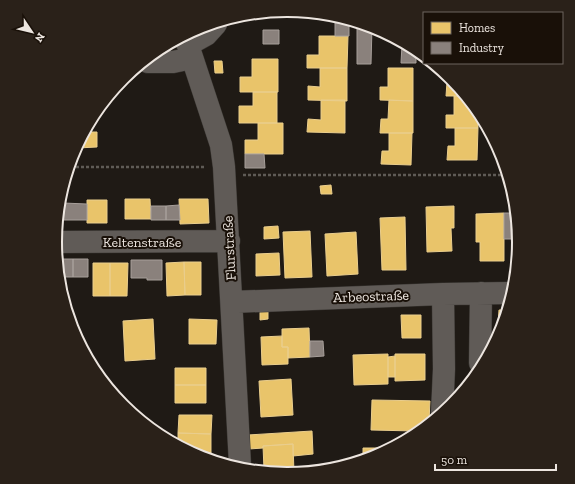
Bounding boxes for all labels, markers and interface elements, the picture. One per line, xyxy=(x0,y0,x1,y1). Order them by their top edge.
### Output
north arrow xyxy=(12,12,52,52)
legend xyxy=(423,12,563,64)
text: Homes xyxy=(459,21,495,35)
text: N xyxy=(32,30,48,45)
text: Industry xyxy=(459,41,505,55)
street label: Flurstraße xyxy=(219,215,240,281)
street label: Keltenstraße xyxy=(103,234,182,251)
street label: Arbeostraße xyxy=(333,287,410,306)
scale bar xyxy=(435,446,556,472)
text: 50 m xyxy=(441,453,468,467)

